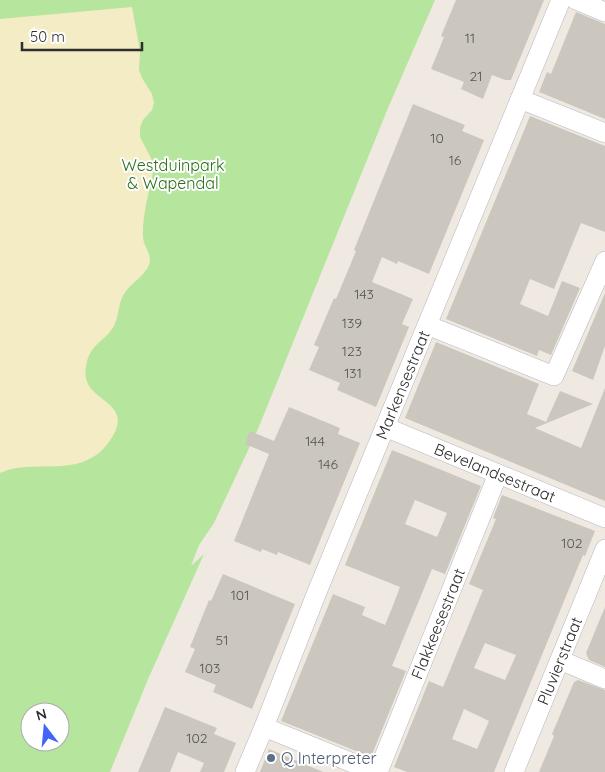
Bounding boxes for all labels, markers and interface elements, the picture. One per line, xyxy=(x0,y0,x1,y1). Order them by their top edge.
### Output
scale bar xyxy=(22,20,142,52)
text: 50 m xyxy=(30,27,65,46)
house number: 11 xyxy=(465,29,475,47)
house number: 21 xyxy=(470,67,482,85)
house number: 10 xyxy=(430,129,444,147)
house number: 16 xyxy=(449,151,462,169)
park label: Westduinpark & Wapendal xyxy=(122,155,224,193)
house number: 143 xyxy=(354,285,374,303)
house number: 139 xyxy=(342,314,362,332)
street label: Markensestraat xyxy=(371,327,434,442)
house number: 123 xyxy=(342,342,362,360)
house number: 131 xyxy=(344,364,362,382)
house number: 144 xyxy=(305,432,325,450)
street label: Bevelandsestraat xyxy=(431,438,559,507)
house number: 146 xyxy=(318,455,338,473)
house number: 102 xyxy=(561,534,583,552)
street label: Flakkeesestraat xyxy=(407,565,469,682)
house number: 101 xyxy=(231,586,249,604)
street label: Pluvierstraat xyxy=(532,614,586,708)
house number: 51 xyxy=(216,631,228,649)
house number: 103 xyxy=(200,659,220,677)
north arrow xyxy=(20,702,70,752)
text: N xyxy=(34,704,49,725)
house number: 102 xyxy=(186,729,208,747)
place label: Q Interpreter xyxy=(281,748,377,768)
marker: Q Interpreter xyxy=(265,752,277,764)

